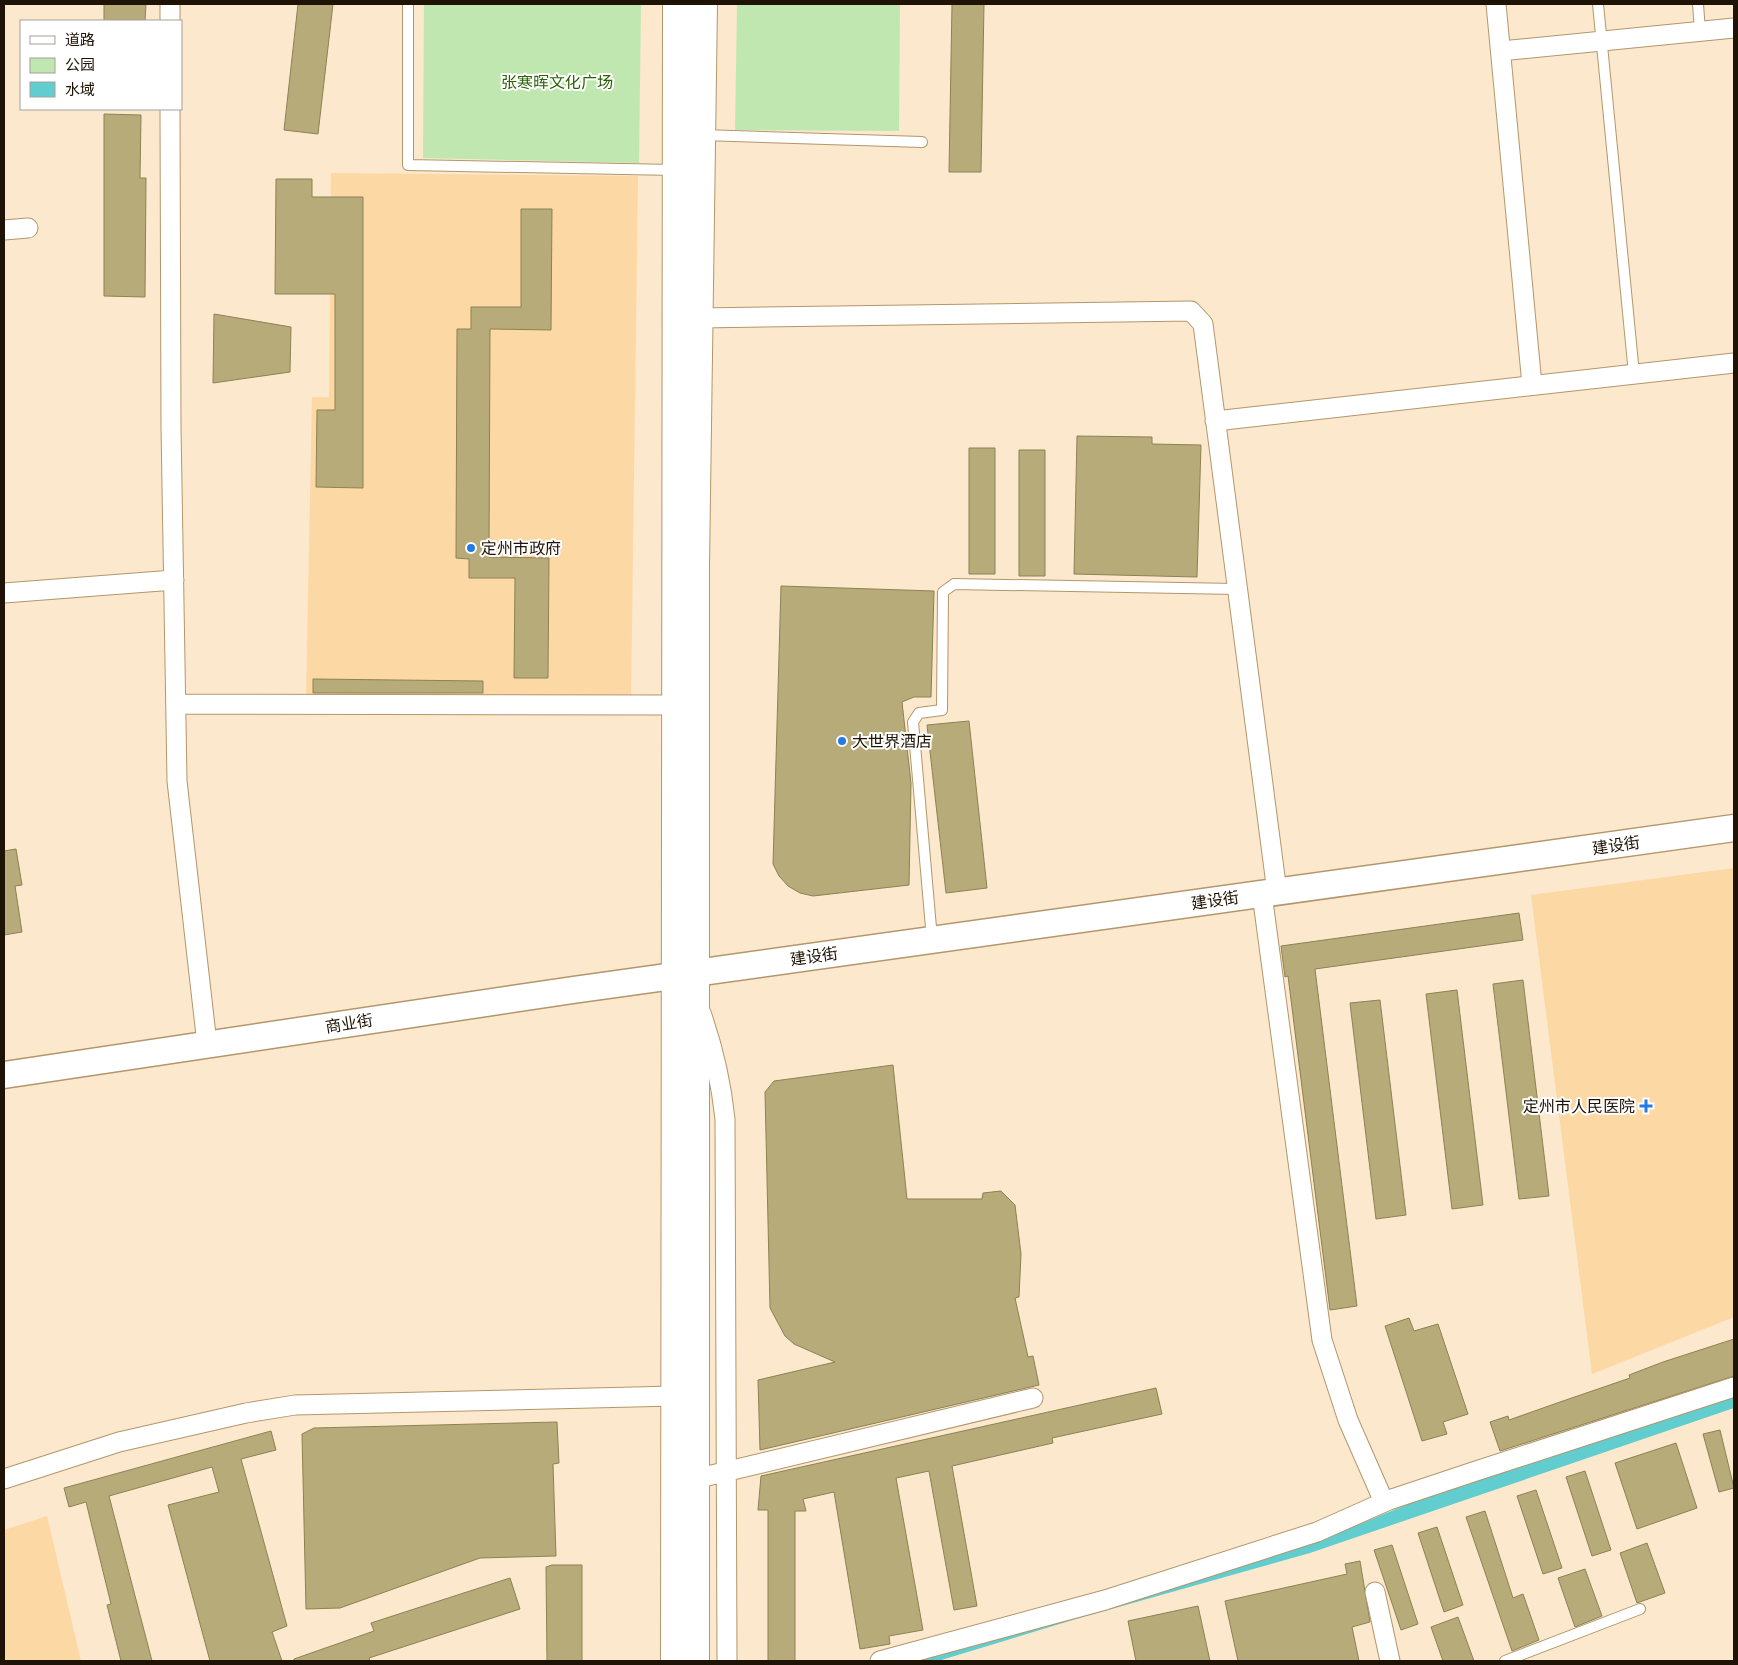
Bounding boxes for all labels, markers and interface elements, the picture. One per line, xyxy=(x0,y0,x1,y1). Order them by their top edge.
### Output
legend xyxy=(20,20,182,110)
text: 道路 xyxy=(65,30,95,51)
text: 公园 xyxy=(65,55,95,76)
park label: 张寒晖文化广场 xyxy=(501,72,613,94)
text: 水域 xyxy=(65,80,95,101)
place label: 定州市政府 xyxy=(481,538,561,560)
marker: 定州市政府 xyxy=(465,542,477,554)
place label: 大世界酒店 xyxy=(852,731,932,753)
marker: 大世界酒店 xyxy=(836,735,848,747)
street label: 建设街 xyxy=(1591,832,1641,860)
street label: 建设街 xyxy=(1190,887,1240,915)
street label: 建设街 xyxy=(789,943,839,971)
street label: 商业街 xyxy=(324,1009,375,1039)
place label: 定州市人民医院 xyxy=(1523,1096,1635,1118)
marker: 定州市人民医院 xyxy=(1639,1099,1653,1113)

